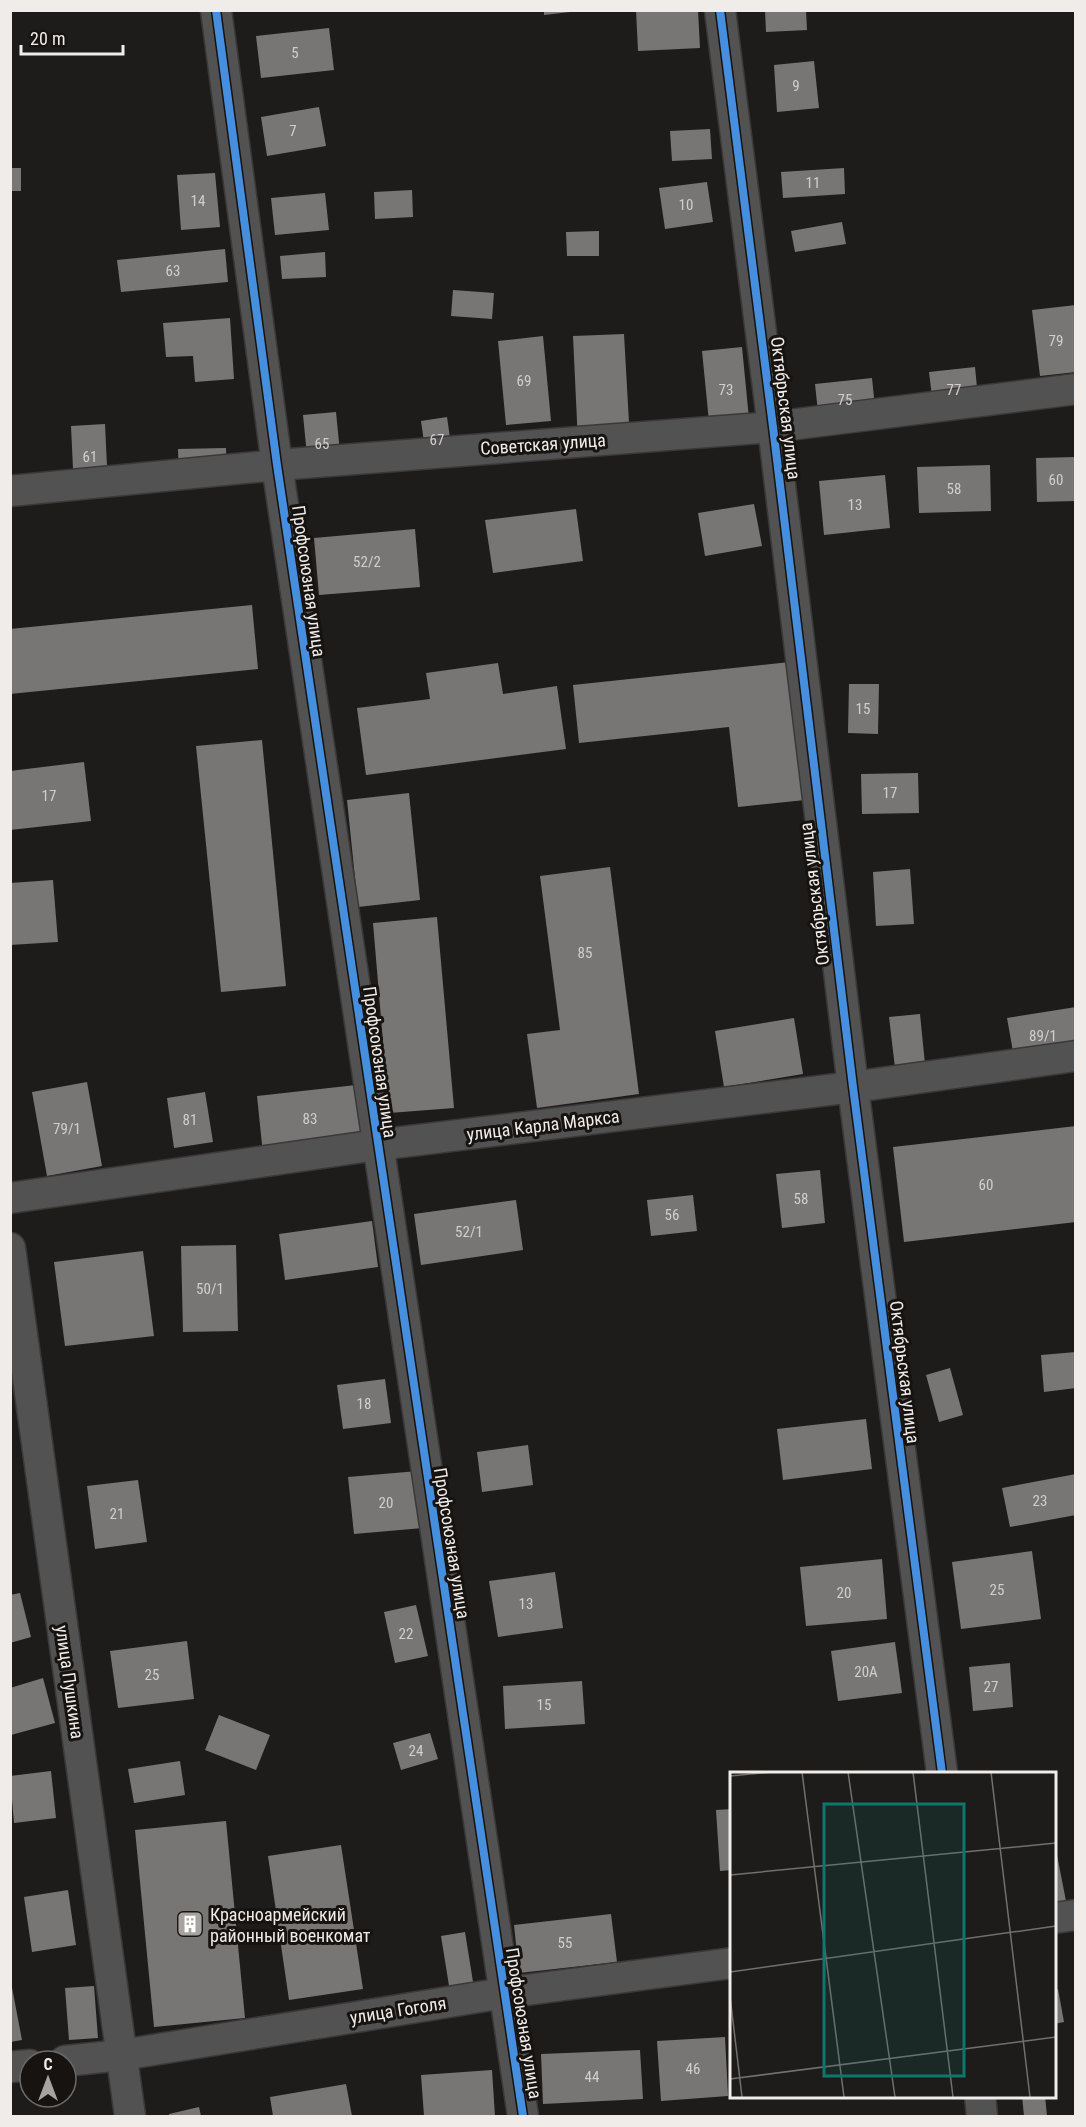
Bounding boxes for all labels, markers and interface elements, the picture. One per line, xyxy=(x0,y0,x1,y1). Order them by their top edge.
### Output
scale bar xyxy=(21,18,123,56)
text: 20 m xyxy=(30,28,65,49)
house number: 5 xyxy=(291,44,299,62)
house number: 9 xyxy=(792,77,800,95)
house number: 7 xyxy=(289,122,297,140)
house number: 11 xyxy=(806,174,820,192)
house number: 14 xyxy=(191,192,205,210)
house number: 10 xyxy=(679,196,693,214)
house number: 63 xyxy=(166,262,180,280)
house number: 79 xyxy=(1049,332,1063,350)
street label: Октябрьская улица xyxy=(767,335,805,481)
house number: 69 xyxy=(517,372,531,390)
house number: 73 xyxy=(719,381,733,399)
house number: 77 xyxy=(947,381,961,399)
house number: 75 xyxy=(838,391,852,409)
street label: Советская улица xyxy=(480,429,606,459)
house number: 67 xyxy=(430,431,444,449)
house number: 65 xyxy=(315,435,329,453)
house number: 61 xyxy=(83,448,97,466)
house number: 60 xyxy=(1049,471,1063,489)
house number: 58 xyxy=(947,480,961,498)
house number: 13 xyxy=(848,496,862,514)
street label: Профсоюзная улица xyxy=(288,504,330,658)
house number: 52/2 xyxy=(353,553,381,571)
house number: 15 xyxy=(856,700,870,718)
house number: 17 xyxy=(883,784,897,802)
house number: 17 xyxy=(42,787,56,805)
street label: Октябрьская улица xyxy=(795,821,833,967)
house number: 85 xyxy=(578,944,592,962)
street label: Профсоюзная улица xyxy=(359,985,401,1139)
house number: 89/1 xyxy=(1029,1027,1057,1045)
street label: улица Карла Маркса xyxy=(465,1105,621,1145)
house number: 83 xyxy=(303,1110,317,1128)
house number: 81 xyxy=(183,1111,197,1129)
house number: 79/1 xyxy=(53,1120,81,1138)
house number: 60 xyxy=(979,1176,993,1194)
house number: 58 xyxy=(794,1190,808,1208)
house number: 56 xyxy=(665,1206,679,1224)
house number: 52/1 xyxy=(455,1223,483,1241)
house number: 50/1 xyxy=(196,1280,224,1298)
street label: Октябрьская улица xyxy=(886,1299,924,1445)
house number: 18 xyxy=(357,1395,371,1413)
street label: Профсоюзная улица xyxy=(430,1466,474,1620)
house number: 23 xyxy=(1033,1492,1047,1510)
house number: 20 xyxy=(379,1494,393,1512)
house number: 21 xyxy=(110,1505,124,1523)
house number: 25 xyxy=(990,1581,1004,1599)
house number: 20 xyxy=(837,1584,851,1602)
house number: 13 xyxy=(519,1595,533,1613)
street label: улица Пушкина xyxy=(52,1624,88,1740)
house number: 22 xyxy=(399,1625,413,1643)
house number: 20А xyxy=(854,1663,878,1681)
house number: 25 xyxy=(145,1666,159,1684)
house number: 27 xyxy=(984,1678,998,1696)
house number: 15 xyxy=(537,1696,551,1714)
house number: 24 xyxy=(409,1742,423,1760)
inset map xyxy=(730,1772,1056,2097)
place label: Красноармейский районный военкомат xyxy=(210,1904,371,1946)
building icon: Красноармейский районный военкомат xyxy=(175,1909,205,1939)
house number: 55 xyxy=(558,1934,572,1952)
street label: Профсоюзная улица xyxy=(502,1946,546,2100)
street label: улица Гоголя xyxy=(348,1992,448,2028)
north arrow xyxy=(18,2049,78,2109)
text: С xyxy=(43,2055,53,2074)
house number: 46 xyxy=(686,2060,700,2078)
house number: 44 xyxy=(585,2068,599,2086)

